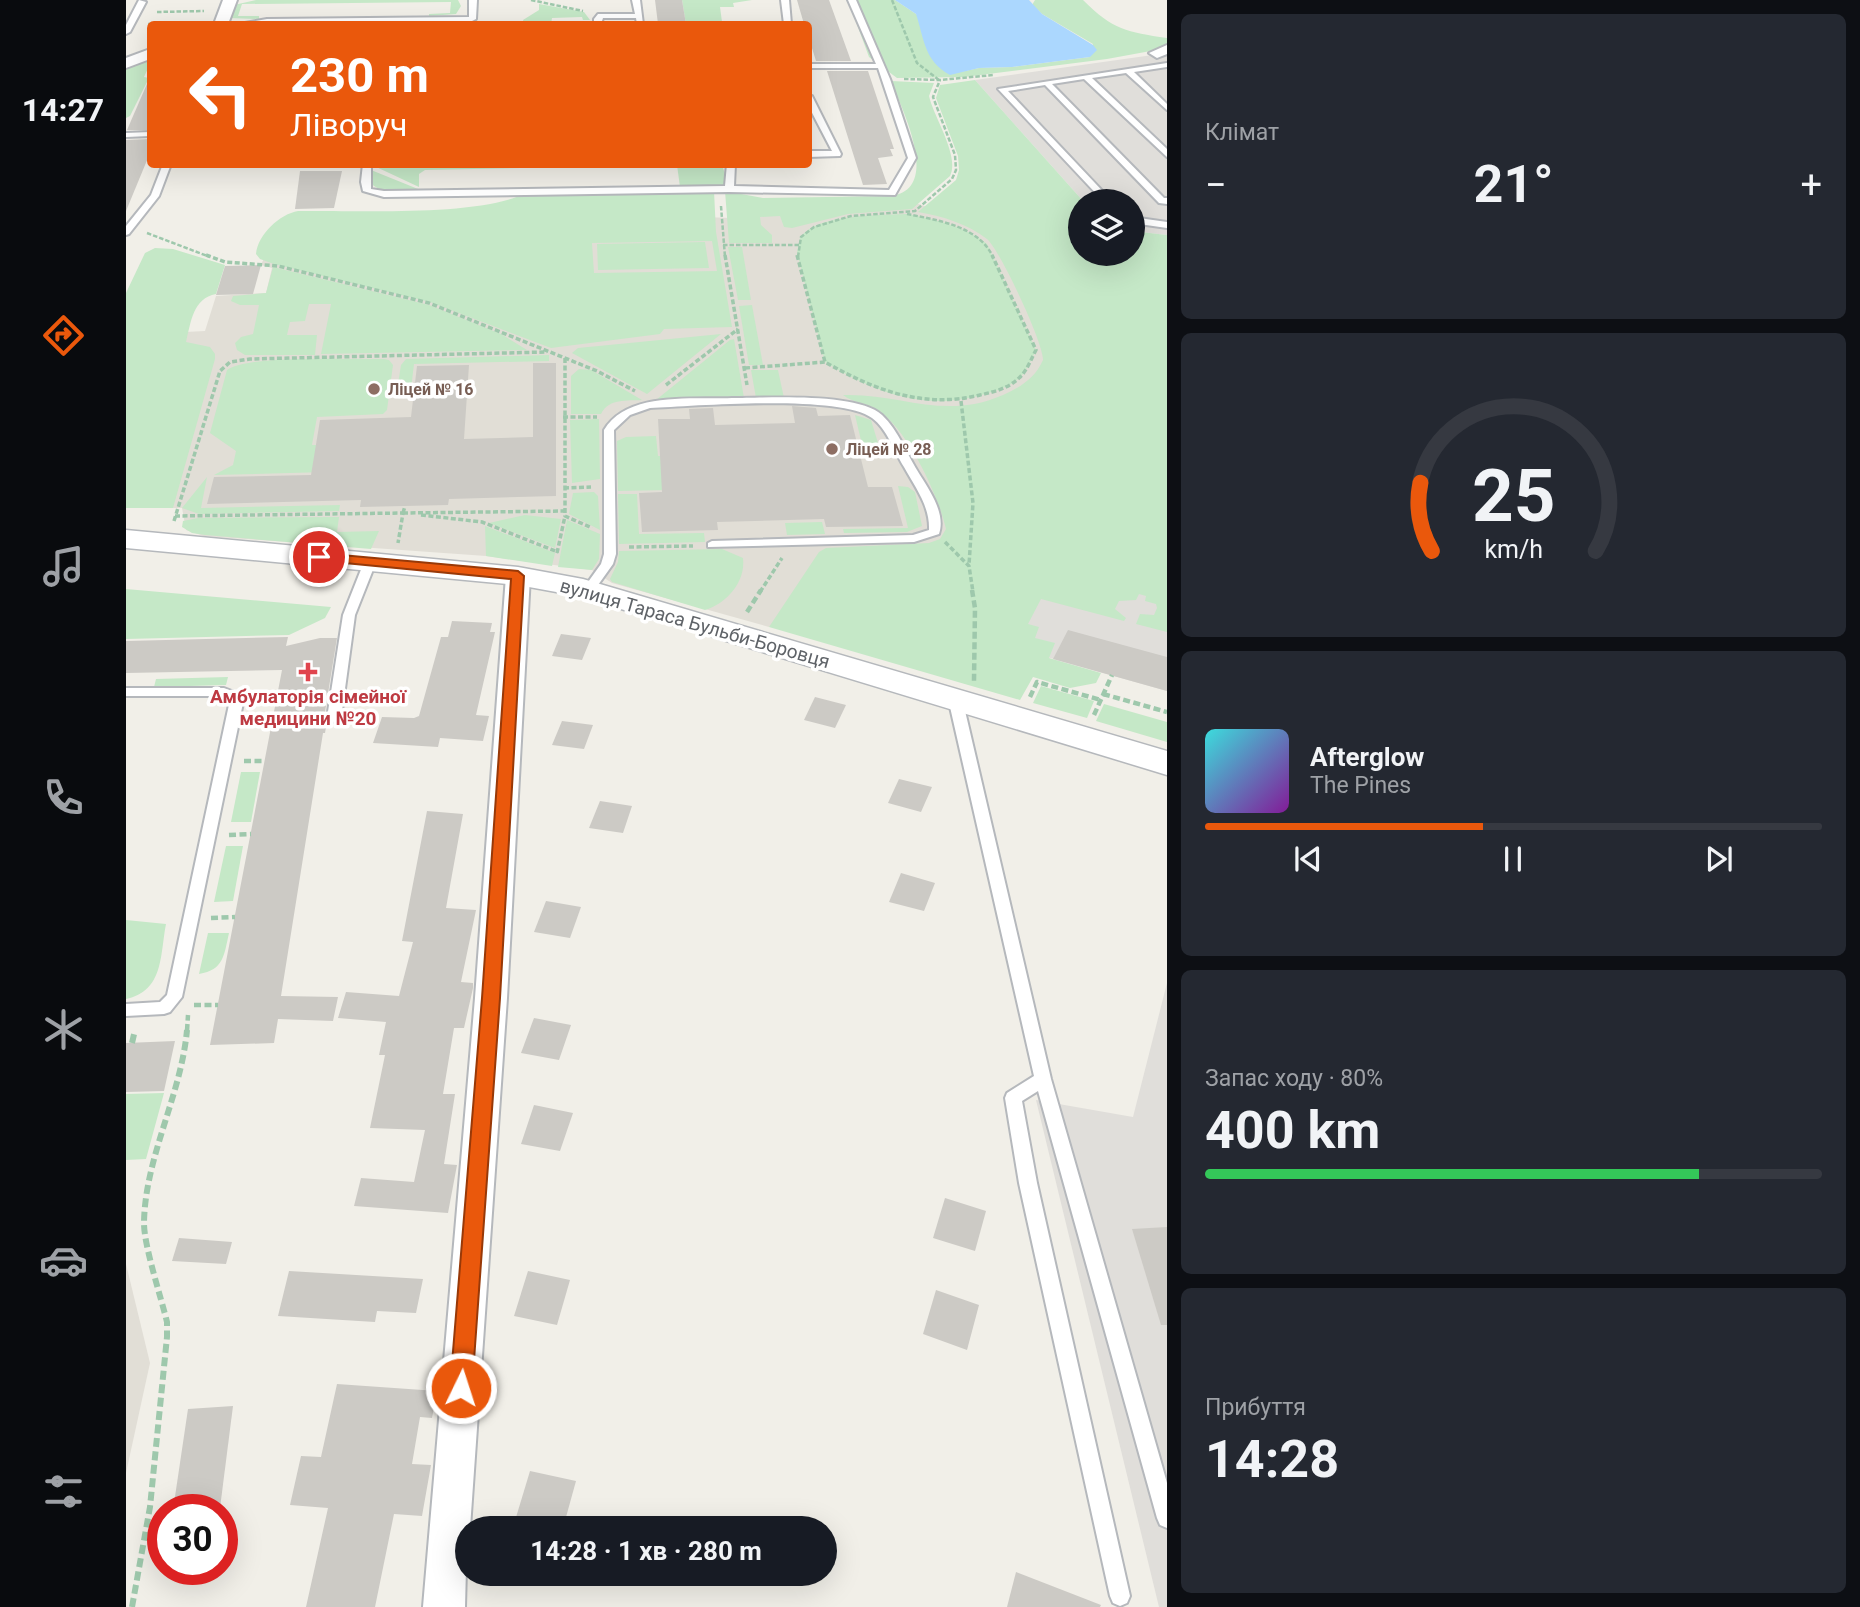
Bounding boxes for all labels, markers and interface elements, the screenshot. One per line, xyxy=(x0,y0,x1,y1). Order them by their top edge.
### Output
text: 230 m xyxy=(290,47,429,104)
icon: left xyxy=(175,49,266,140)
text: 14:27 xyxy=(22,91,104,129)
text: Ліворуч xyxy=(290,106,407,144)
text: Клімат xyxy=(1205,119,1279,146)
text: 21° xyxy=(1474,154,1554,215)
text: − xyxy=(1205,163,1227,207)
text: + xyxy=(1800,163,1822,207)
map controls xyxy=(1068,189,1145,266)
button: layers xyxy=(1068,189,1145,266)
icon: directions xyxy=(39,311,88,360)
place label: Ліцей № 16 xyxy=(388,380,474,399)
marker: Ліцей № 16 xyxy=(366,381,382,397)
place label: Ліцей № 28 xyxy=(846,440,932,459)
marker: Ліцей № 28 xyxy=(824,441,840,457)
text: 25 xyxy=(1472,453,1555,539)
pin xyxy=(289,527,349,587)
text: km/h xyxy=(1484,535,1543,564)
icon: arrive xyxy=(300,538,338,576)
icon: music xyxy=(39,542,88,591)
street label: вулиця Тараса Бульби-Боровця xyxy=(557,574,832,673)
marker: Амбулаторія сімейної медицини №20 xyxy=(298,662,318,682)
place label: Амбулаторія сімейної медицини №20 xyxy=(210,685,408,730)
text: Afterglow xyxy=(1310,742,1424,772)
text: The Pines xyxy=(1310,772,1411,799)
icon: phone xyxy=(39,773,88,822)
icon: previous xyxy=(1289,840,1327,878)
icon: pause xyxy=(1494,840,1532,878)
icon: next xyxy=(1700,840,1738,878)
icon: climate xyxy=(39,1005,88,1054)
text: Запас ходу · 80% xyxy=(1205,1065,1383,1092)
text: 400 km xyxy=(1205,1100,1380,1161)
icon: car xyxy=(39,1236,88,1285)
position arrow xyxy=(424,1351,498,1425)
text: Прибуття xyxy=(1205,1394,1306,1421)
text: 14:28 xyxy=(1205,1429,1339,1490)
icon: filters xyxy=(39,1467,88,1516)
speed limit sign: 30 xyxy=(147,1494,238,1585)
text: 14:28 · 1 хв · 280 m xyxy=(530,1536,762,1566)

